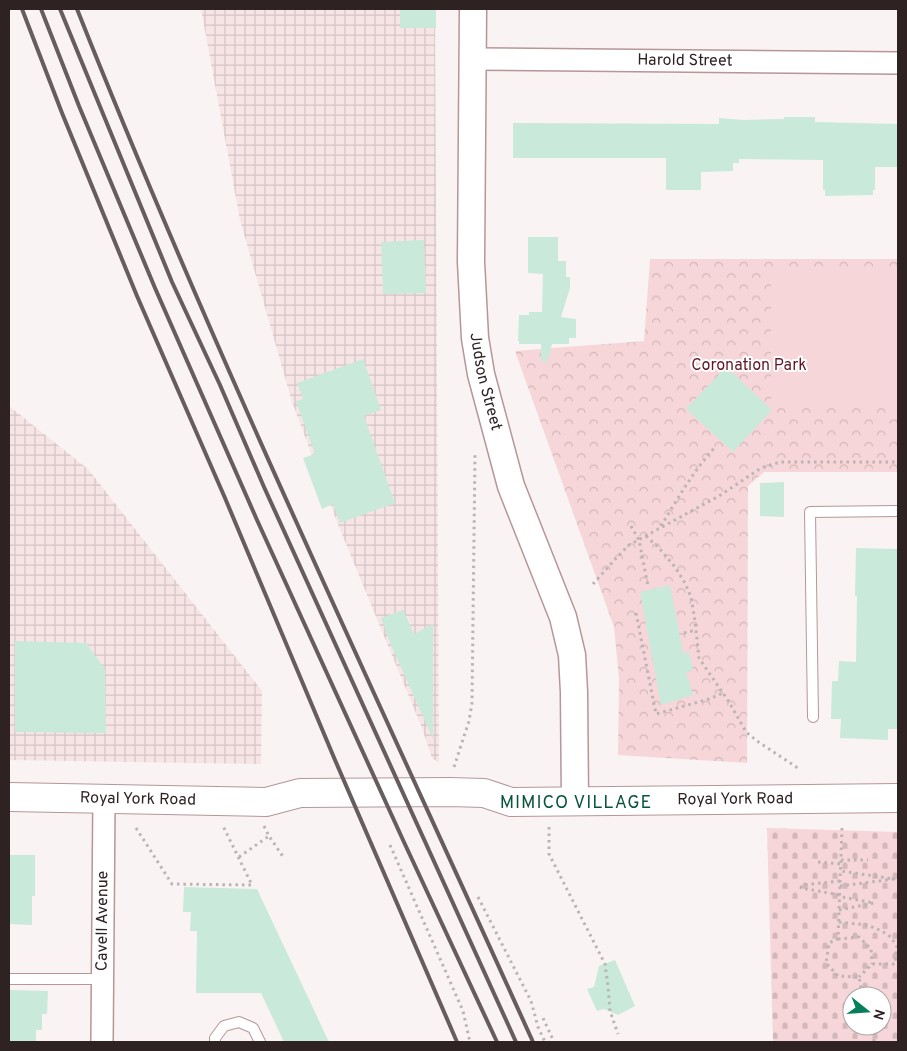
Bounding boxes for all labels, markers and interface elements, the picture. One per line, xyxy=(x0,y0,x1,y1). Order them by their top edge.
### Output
street label: Harold Street xyxy=(637,51,733,71)
street label: Judson Street xyxy=(465,332,506,433)
park label: Coronation Park xyxy=(691,356,807,376)
street label: Royal York Road xyxy=(80,788,196,811)
street label: Royal York Road xyxy=(677,789,793,810)
district label: MIMICO VILLAGE xyxy=(500,792,652,815)
street label: Cavell Avenue xyxy=(93,871,113,971)
north arrow xyxy=(842,986,892,1036)
text: N xyxy=(868,1007,888,1022)

